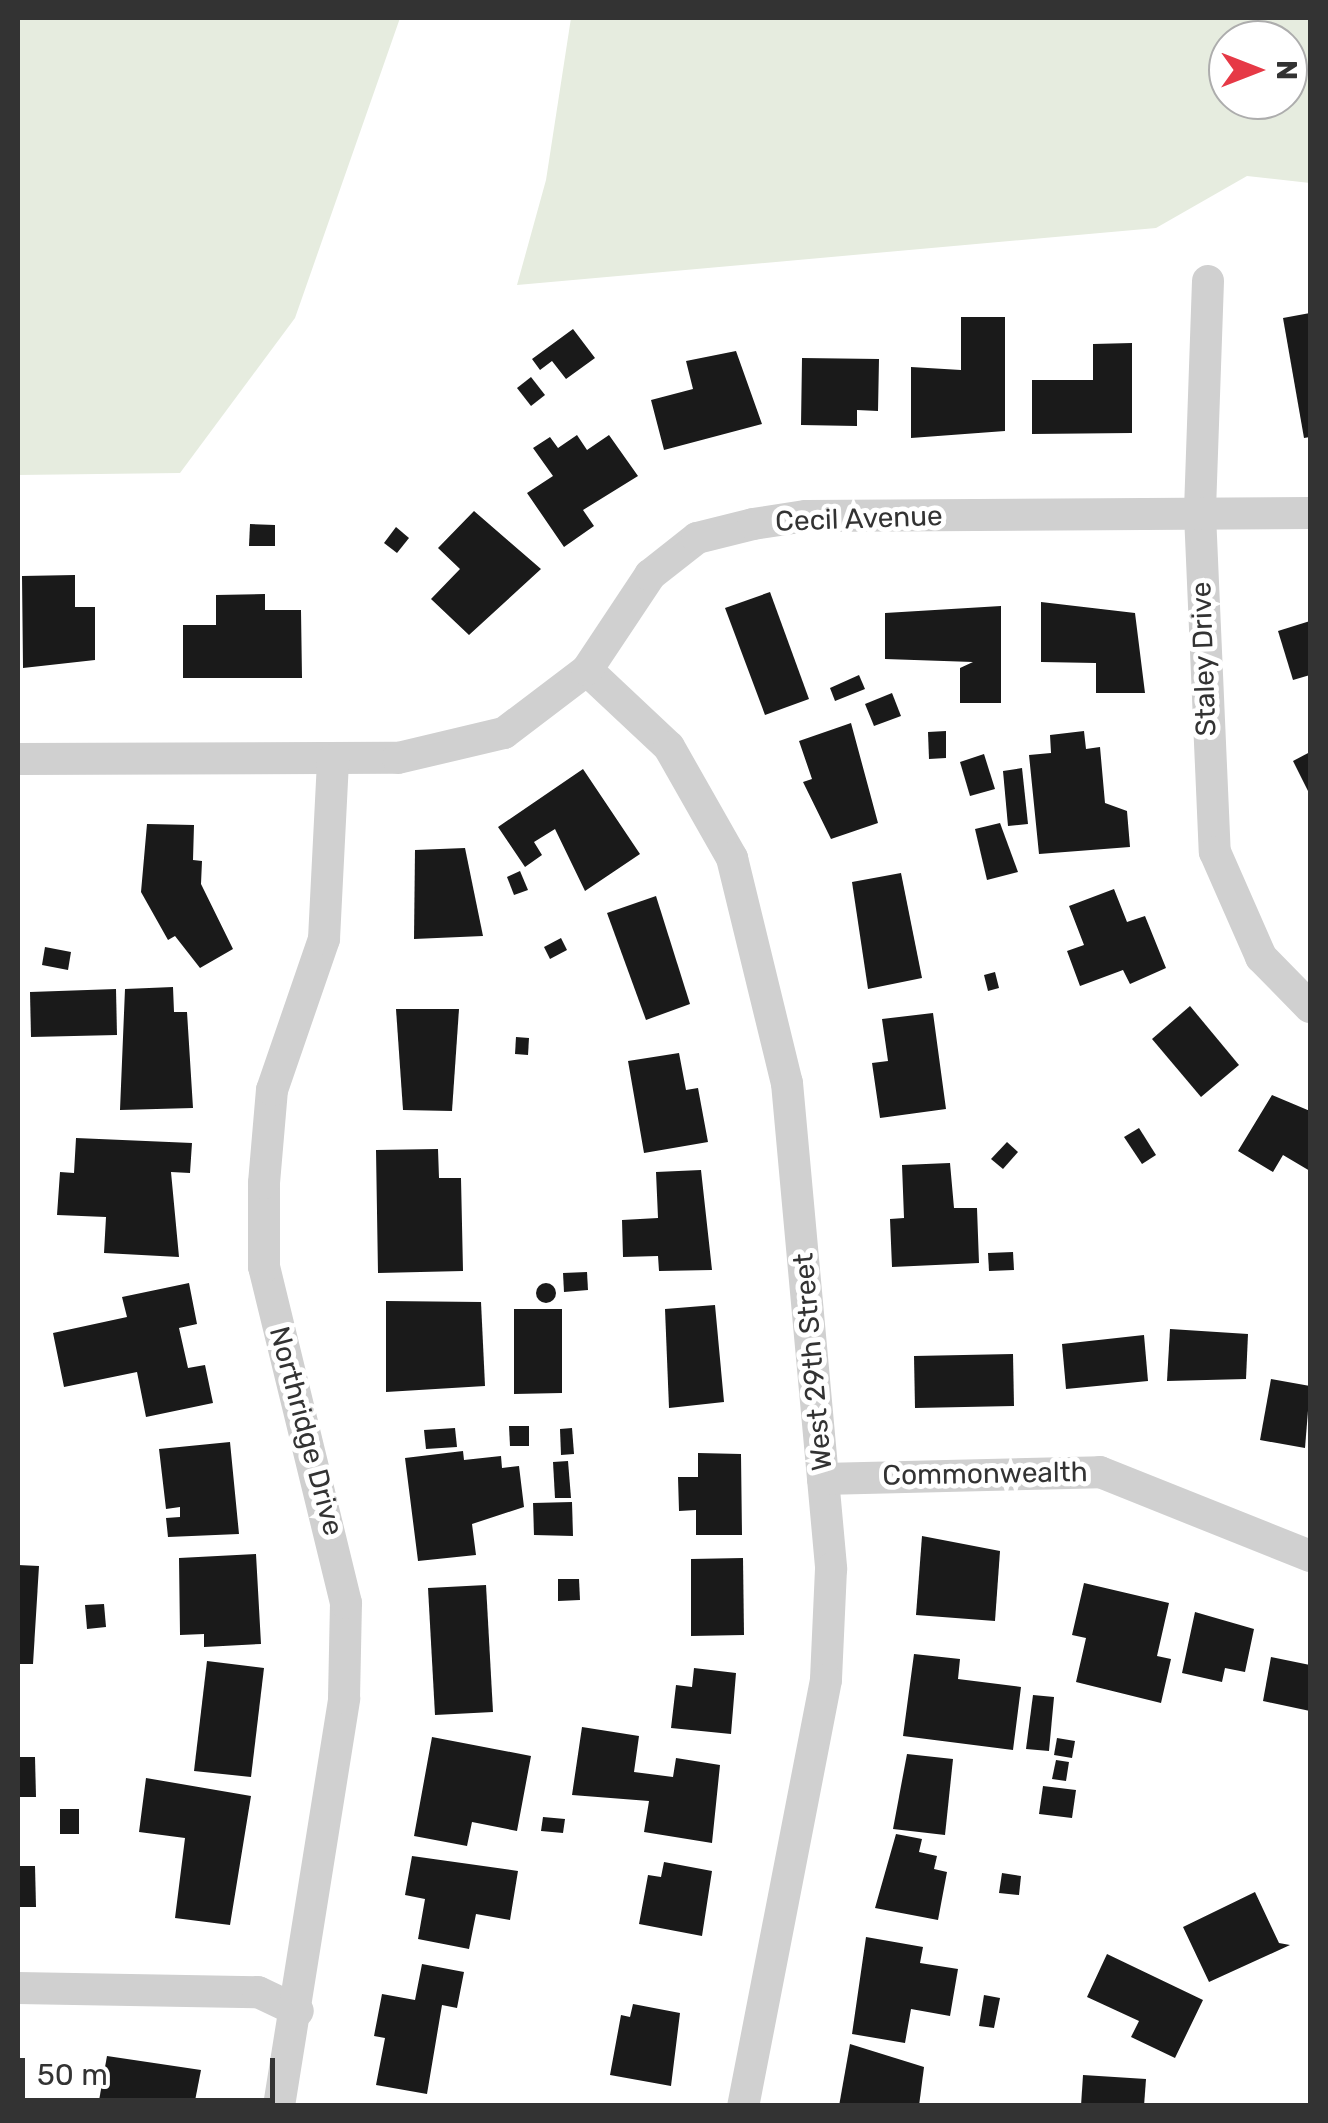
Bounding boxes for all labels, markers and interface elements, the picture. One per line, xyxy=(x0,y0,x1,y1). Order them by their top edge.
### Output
north arrow xyxy=(1208,20,1308,120)
text: N xyxy=(1270,60,1303,80)
street label: Cecil Avenue xyxy=(774,499,944,539)
street label: Staley Drive xyxy=(1184,581,1224,737)
street label: West 29th Street xyxy=(787,1252,839,1472)
street label: Northridge Drive xyxy=(262,1323,350,1539)
street label: Commonwealth xyxy=(882,1455,1088,1493)
scale bar xyxy=(25,2038,280,2100)
text: 50 m xyxy=(37,2057,108,2093)

